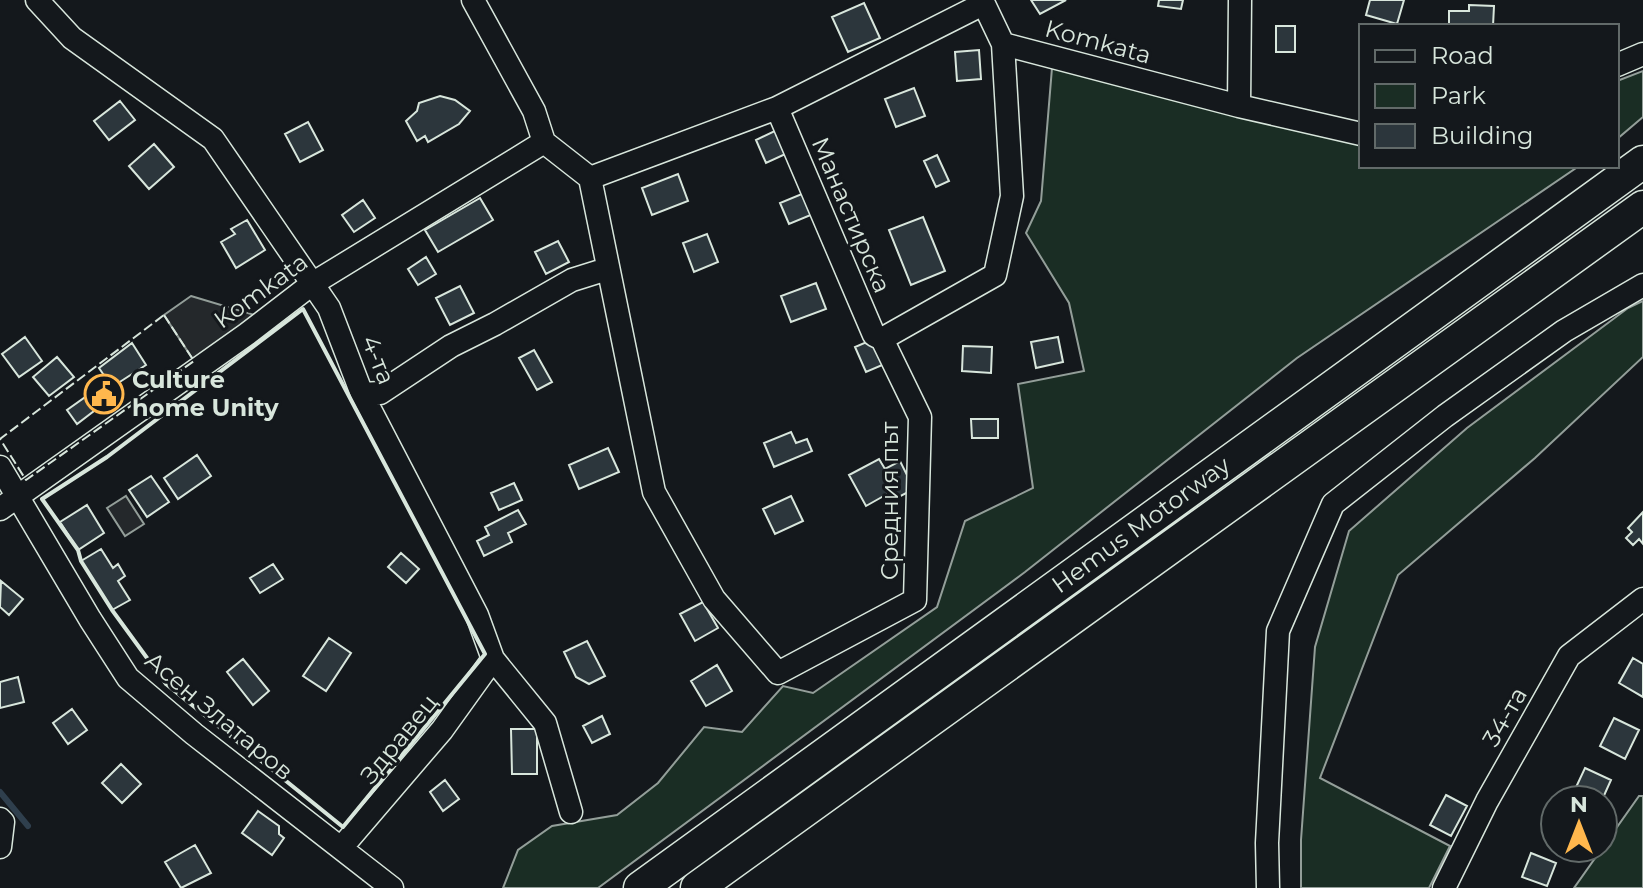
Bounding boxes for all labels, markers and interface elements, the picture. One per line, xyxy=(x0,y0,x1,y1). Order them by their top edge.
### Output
street label: Komkata xyxy=(1042,13,1154,70)
legend xyxy=(1359,24,1619,168)
text: Road xyxy=(1431,41,1494,70)
text: Park xyxy=(1431,81,1486,110)
text: Building xyxy=(1431,121,1534,150)
street label: Манастирска xyxy=(806,133,897,297)
street label: Komkata xyxy=(208,247,313,334)
street label: 4-та xyxy=(356,331,401,388)
place label: Culture home Unity xyxy=(132,365,279,422)
public building icon: Culture home Unity xyxy=(83,373,125,415)
street label: Средния път xyxy=(875,421,904,580)
street label: Hemus Motorway xyxy=(1046,450,1235,599)
street label: Асен Златаров xyxy=(139,645,299,786)
street label: 34-та xyxy=(1476,682,1533,752)
street label: Здравец xyxy=(354,688,443,789)
north arrow xyxy=(1539,784,1619,864)
text: N xyxy=(1570,791,1588,818)

